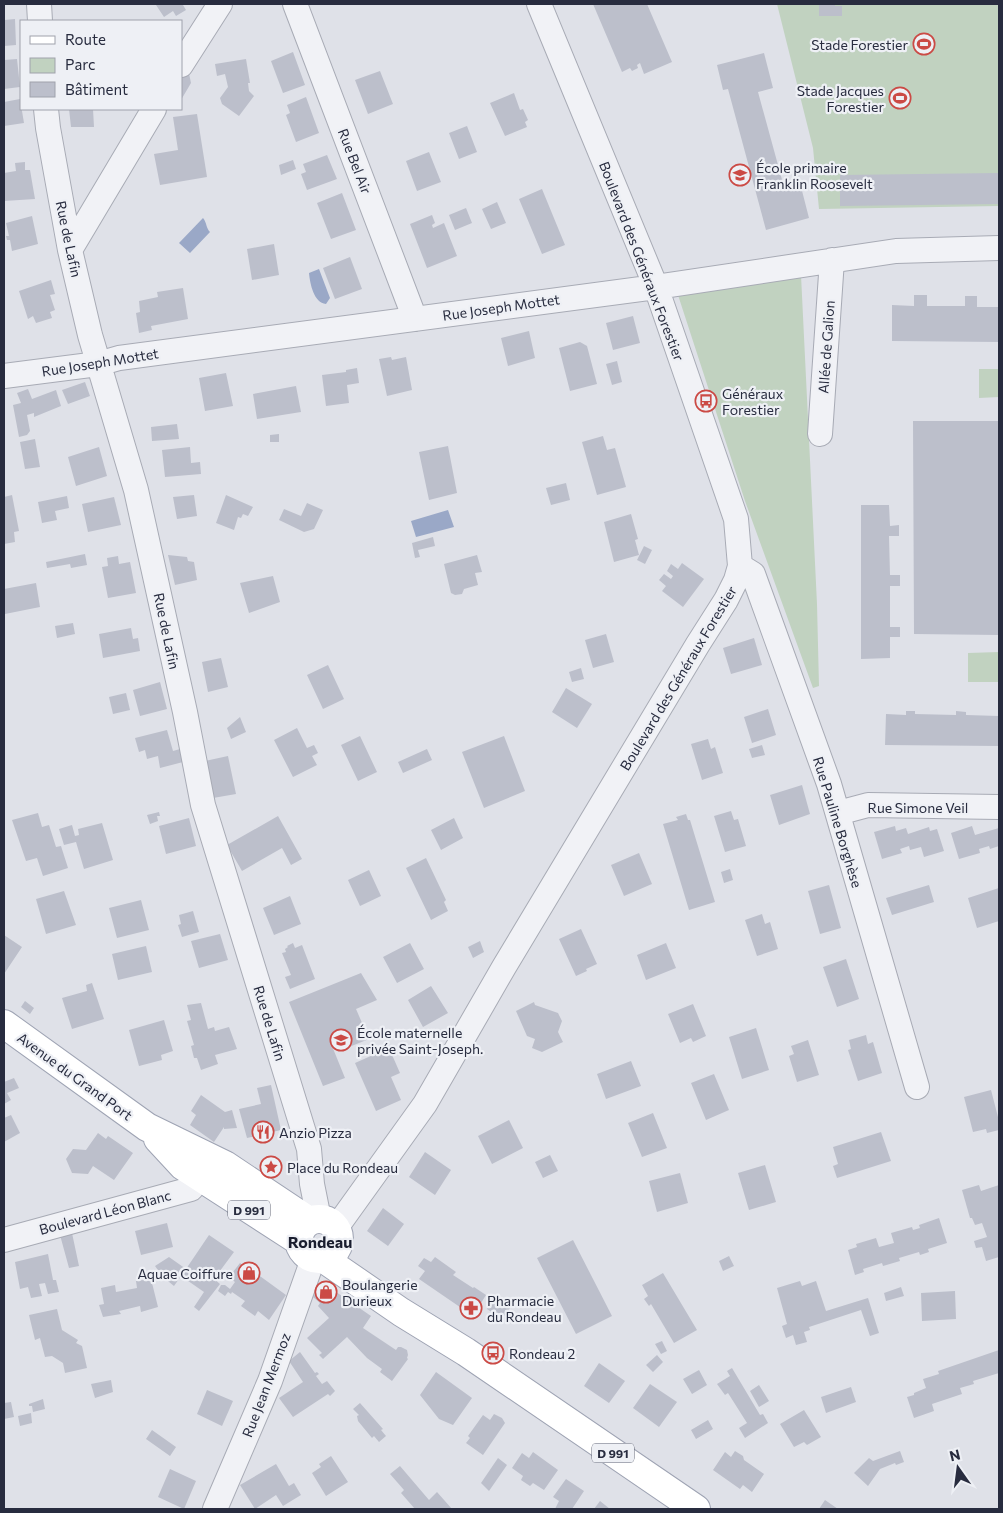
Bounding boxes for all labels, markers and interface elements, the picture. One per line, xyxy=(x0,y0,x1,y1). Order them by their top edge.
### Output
legend xyxy=(20,20,182,110)
text: Route xyxy=(65,30,106,48)
sports icon: Stade Forestier xyxy=(912,32,936,56)
place label: Stade Forestier xyxy=(811,36,908,53)
text: Parc xyxy=(65,55,95,73)
text: Bâtiment xyxy=(65,80,128,98)
place label: Stade Jacques Forestier xyxy=(797,82,884,115)
sports icon: Stade Jacques Forestier xyxy=(888,86,912,110)
street label: Rue Bel Air xyxy=(335,126,375,196)
street label: Boulevard des Généraux Forestier xyxy=(596,159,688,363)
place label: École primaire Franklin Roosevelt xyxy=(756,159,873,192)
school or university icon: École primaire Franklin Roosevelt xyxy=(728,163,752,187)
street label: Rue de Lafin xyxy=(53,199,85,279)
street label: Rue Joseph Mottet xyxy=(441,290,561,324)
street label: Allée de Galion xyxy=(814,300,838,394)
street label: Rue Joseph Mottet xyxy=(40,344,160,380)
place label: Généraux Forestier xyxy=(722,385,784,418)
bus stop icon: Généraux Forestier xyxy=(694,389,718,413)
street label: Boulevard des Généraux Forestier xyxy=(616,582,740,773)
street label: Rue de Lafin xyxy=(151,591,183,671)
street label: Rue Pauline Borghèse xyxy=(810,754,866,890)
street label: Rue Simone Veil xyxy=(868,799,968,816)
street label: Rue de Lafin xyxy=(250,983,290,1063)
place label: École maternelle privée Saint-Joseph. xyxy=(357,1024,483,1057)
school or university icon: École maternelle privée Saint-Joseph. xyxy=(329,1028,353,1052)
street label: Avenue du Grand Port xyxy=(14,1029,136,1124)
restaurant icon: Anzio Pizza xyxy=(251,1120,275,1144)
place label: Anzio Pizza xyxy=(279,1124,352,1141)
place icon: Place du Rondeau xyxy=(259,1155,283,1179)
place label: Place du Rondeau xyxy=(287,1159,398,1176)
street label: Boulevard Léon Blanc xyxy=(37,1186,173,1238)
road number: D 991 xyxy=(228,1200,270,1220)
district label: Rondeau xyxy=(288,1232,352,1251)
shop icon: Aquae Coiffure xyxy=(237,1261,261,1285)
place label: Aquae Coiffure xyxy=(137,1265,233,1282)
place label: Boulangerie Durieux xyxy=(342,1276,418,1309)
shop icon: Boulangerie Durieux xyxy=(314,1280,338,1304)
place label: Pharmacie du Rondeau xyxy=(487,1292,562,1325)
pharmacy icon: Pharmacie du Rondeau xyxy=(459,1296,483,1320)
street label: Rue Jean Mermoz xyxy=(238,1330,294,1440)
bus stop icon: Rondeau 2 xyxy=(481,1341,505,1365)
place label: Rondeau 2 xyxy=(509,1345,576,1362)
north arrow xyxy=(933,1443,983,1493)
road number: D 991 xyxy=(592,1444,634,1462)
text: N xyxy=(948,1445,962,1464)

